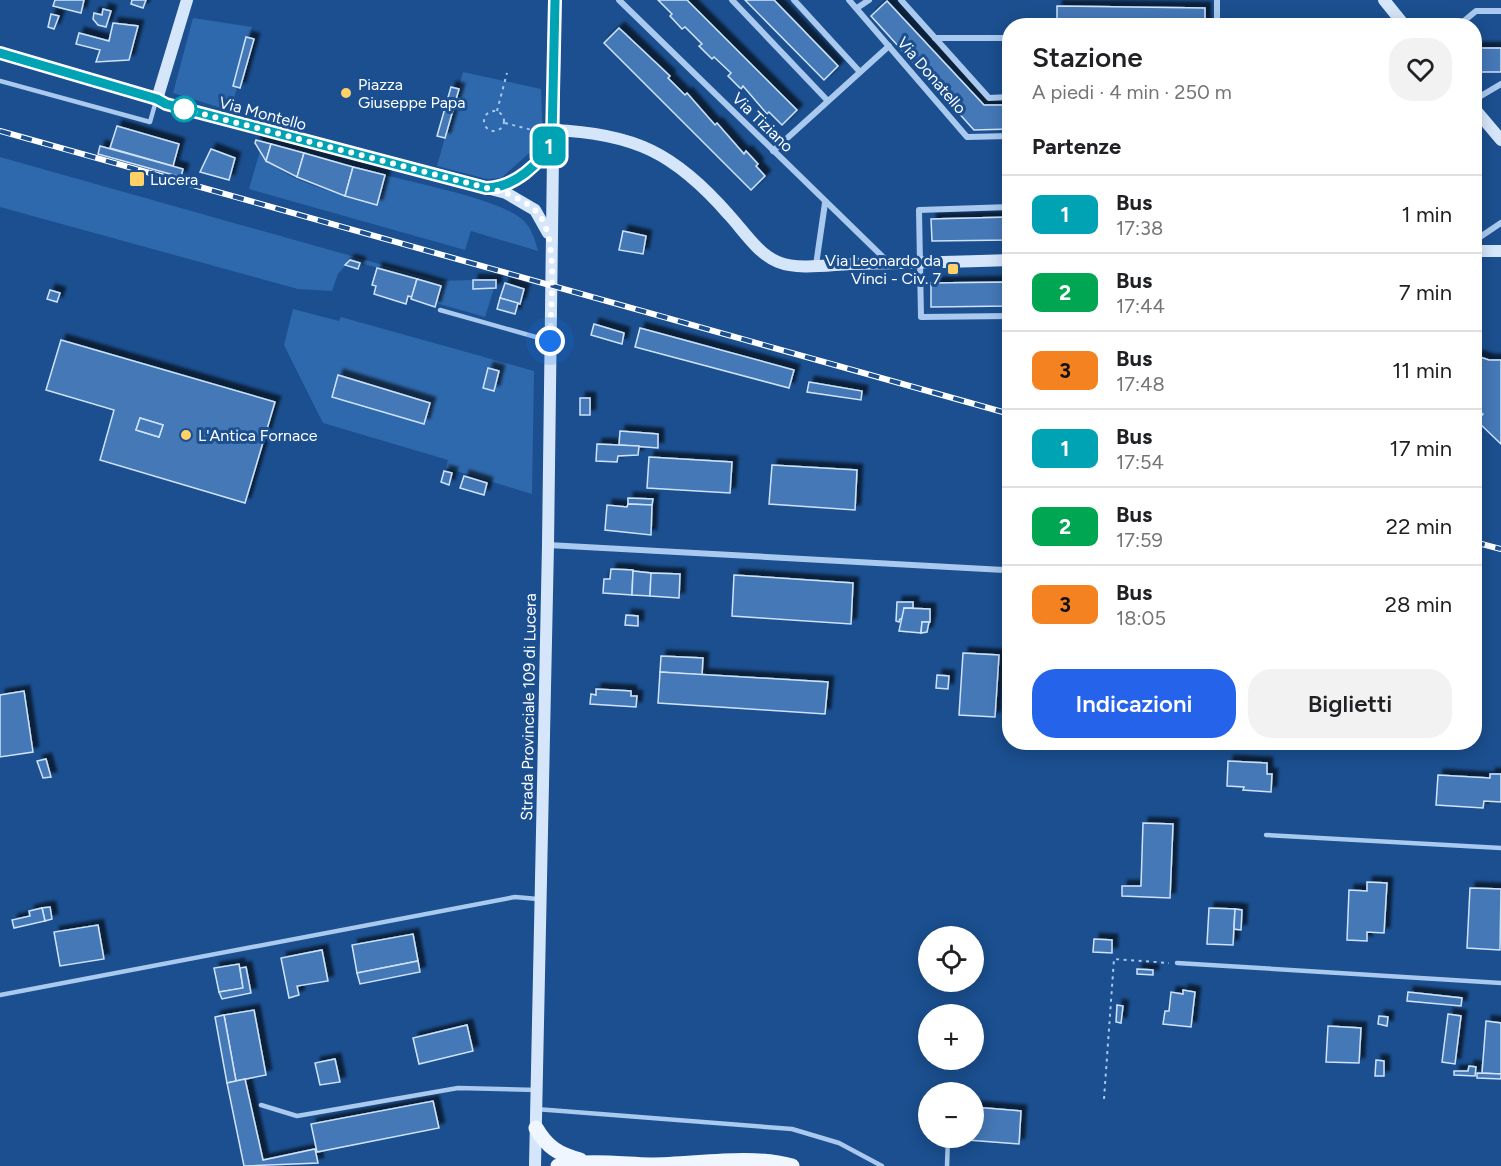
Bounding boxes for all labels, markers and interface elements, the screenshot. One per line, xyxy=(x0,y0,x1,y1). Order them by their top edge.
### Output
street label: Via Donatello xyxy=(893,33,970,118)
button: heart xyxy=(1389,38,1452,101)
text: Stazione xyxy=(1032,40,1143,74)
place label: Piazza Giuseppe Papa xyxy=(358,75,465,112)
text: A piedi · 4 min · 250 m xyxy=(1032,80,1232,104)
marker: Piazza Giuseppe Papa xyxy=(339,86,353,100)
street label: Via Tiziano xyxy=(728,89,797,156)
street label: Via Montello xyxy=(217,93,309,134)
unlabelled marker xyxy=(171,96,197,122)
line badge: 1 xyxy=(530,126,568,166)
text: Partenze xyxy=(1032,133,1121,160)
text: 1 xyxy=(545,134,553,159)
marker: Lucera xyxy=(128,170,146,188)
place label: Lucera xyxy=(150,170,198,189)
text: Bus xyxy=(1116,189,1152,216)
text: 1 min xyxy=(1401,201,1452,228)
text: 1 xyxy=(1061,202,1069,227)
text: 17:38 xyxy=(1116,216,1163,240)
place label: Via Leonardo da Vinci - Civ. 7 xyxy=(825,251,941,288)
marker: Via Leonardo da Vinci - Civ. 7 xyxy=(946,262,960,276)
text: Bus xyxy=(1116,267,1152,294)
text: 7 min xyxy=(1399,279,1452,306)
text: 2 xyxy=(1059,280,1071,305)
text: 17:44 xyxy=(1116,294,1165,318)
your location xyxy=(535,326,565,356)
text: Bus xyxy=(1116,345,1152,372)
text: 11 min xyxy=(1392,357,1452,384)
text: 3 xyxy=(1059,358,1071,383)
text: 17:48 xyxy=(1116,372,1165,396)
text: Bus xyxy=(1116,423,1152,450)
place label: L'Antica Fornace xyxy=(198,426,318,445)
marker: L'Antica Fornace xyxy=(179,428,193,442)
text: 17 min xyxy=(1390,435,1452,462)
text: 1 xyxy=(1061,436,1069,461)
text: 17:54 xyxy=(1116,450,1164,474)
text: Bus xyxy=(1116,501,1152,528)
text: 22 min xyxy=(1386,513,1452,540)
text: 2 xyxy=(1059,514,1071,539)
text: 17:59 xyxy=(1116,528,1163,552)
text: Bus xyxy=(1116,579,1152,606)
text: 28 min xyxy=(1385,591,1452,618)
text: 3 xyxy=(1059,592,1071,617)
street label: Strada Provinciale 109 di Lucera xyxy=(517,593,540,821)
text: 18:05 xyxy=(1116,606,1166,630)
button: Indicazioni xyxy=(1032,669,1236,738)
button: Biglietti xyxy=(1248,669,1452,738)
map controls xyxy=(918,926,984,1148)
button: locate xyxy=(918,926,984,992)
button: + xyxy=(918,1004,984,1070)
button: − xyxy=(918,1082,984,1148)

